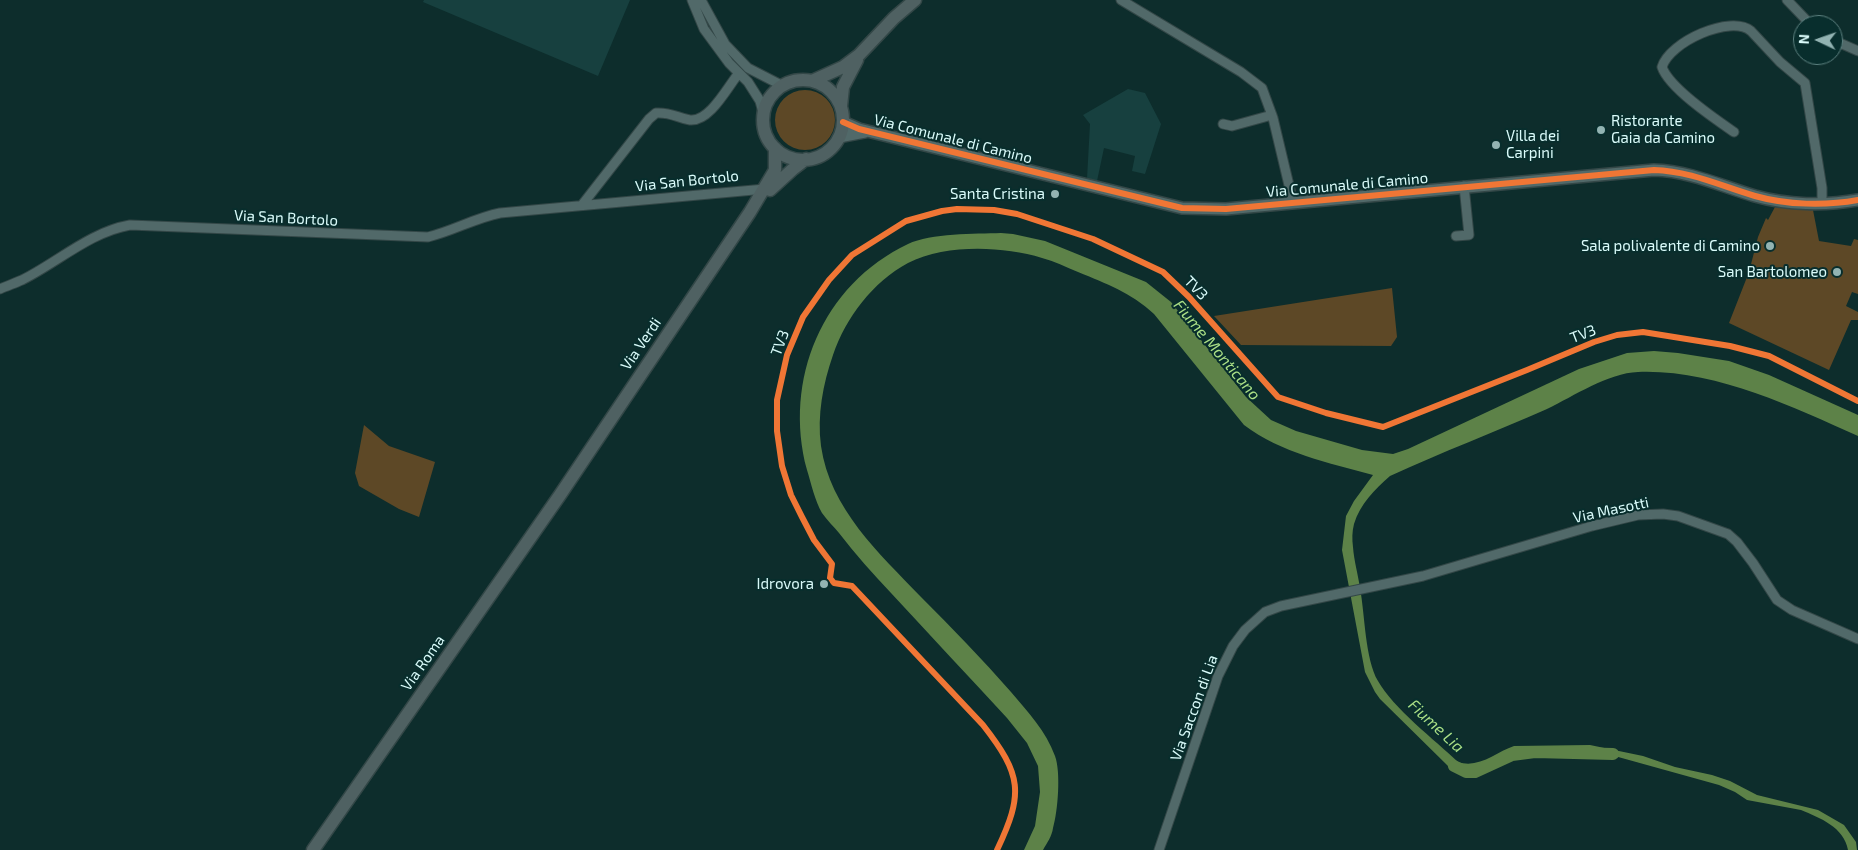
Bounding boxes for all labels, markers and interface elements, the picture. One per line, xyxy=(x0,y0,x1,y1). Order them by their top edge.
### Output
north arrow xyxy=(1793,15,1843,65)
text: N xyxy=(1795,34,1812,45)
street label: Via Comunale di Camino xyxy=(872,111,1034,167)
place label: Ristorante Gaia da Camino xyxy=(1611,112,1715,147)
marker: Ristorante Gaia da Camino xyxy=(1595,124,1607,136)
place label: Villa dei Carpini xyxy=(1506,127,1560,162)
marker: Villa dei Carpini xyxy=(1490,139,1502,151)
street label: Via San Bortolo xyxy=(634,167,740,195)
street label: Via Comunale di Camino xyxy=(1265,169,1429,201)
place label: Santa Cristina xyxy=(950,185,1045,203)
marker: Santa Cristina xyxy=(1049,188,1061,200)
street label: Via San Bortolo xyxy=(234,206,338,230)
place label: Sala polivalente di Camino xyxy=(1581,237,1760,255)
marker: Sala polivalente di Camino xyxy=(1764,240,1776,252)
place label: San Bartolomeo xyxy=(1718,263,1827,281)
marker: San Bartolomeo xyxy=(1831,266,1843,278)
street label: TV3 xyxy=(1180,272,1212,304)
water label: Fiume Monticano xyxy=(1169,296,1265,404)
street label: Via Verdi xyxy=(617,314,665,374)
street label: TV3 xyxy=(1568,321,1598,347)
street label: TV3 xyxy=(767,328,793,358)
street label: Via Masotti xyxy=(1571,493,1651,527)
place label: Idrovora xyxy=(757,575,814,593)
marker: Idrovora xyxy=(818,578,830,590)
street label: Via Roma xyxy=(397,632,449,694)
street label: Via Saccon di Lia xyxy=(1166,653,1222,763)
water label: Fiume Lia xyxy=(1404,695,1468,757)

